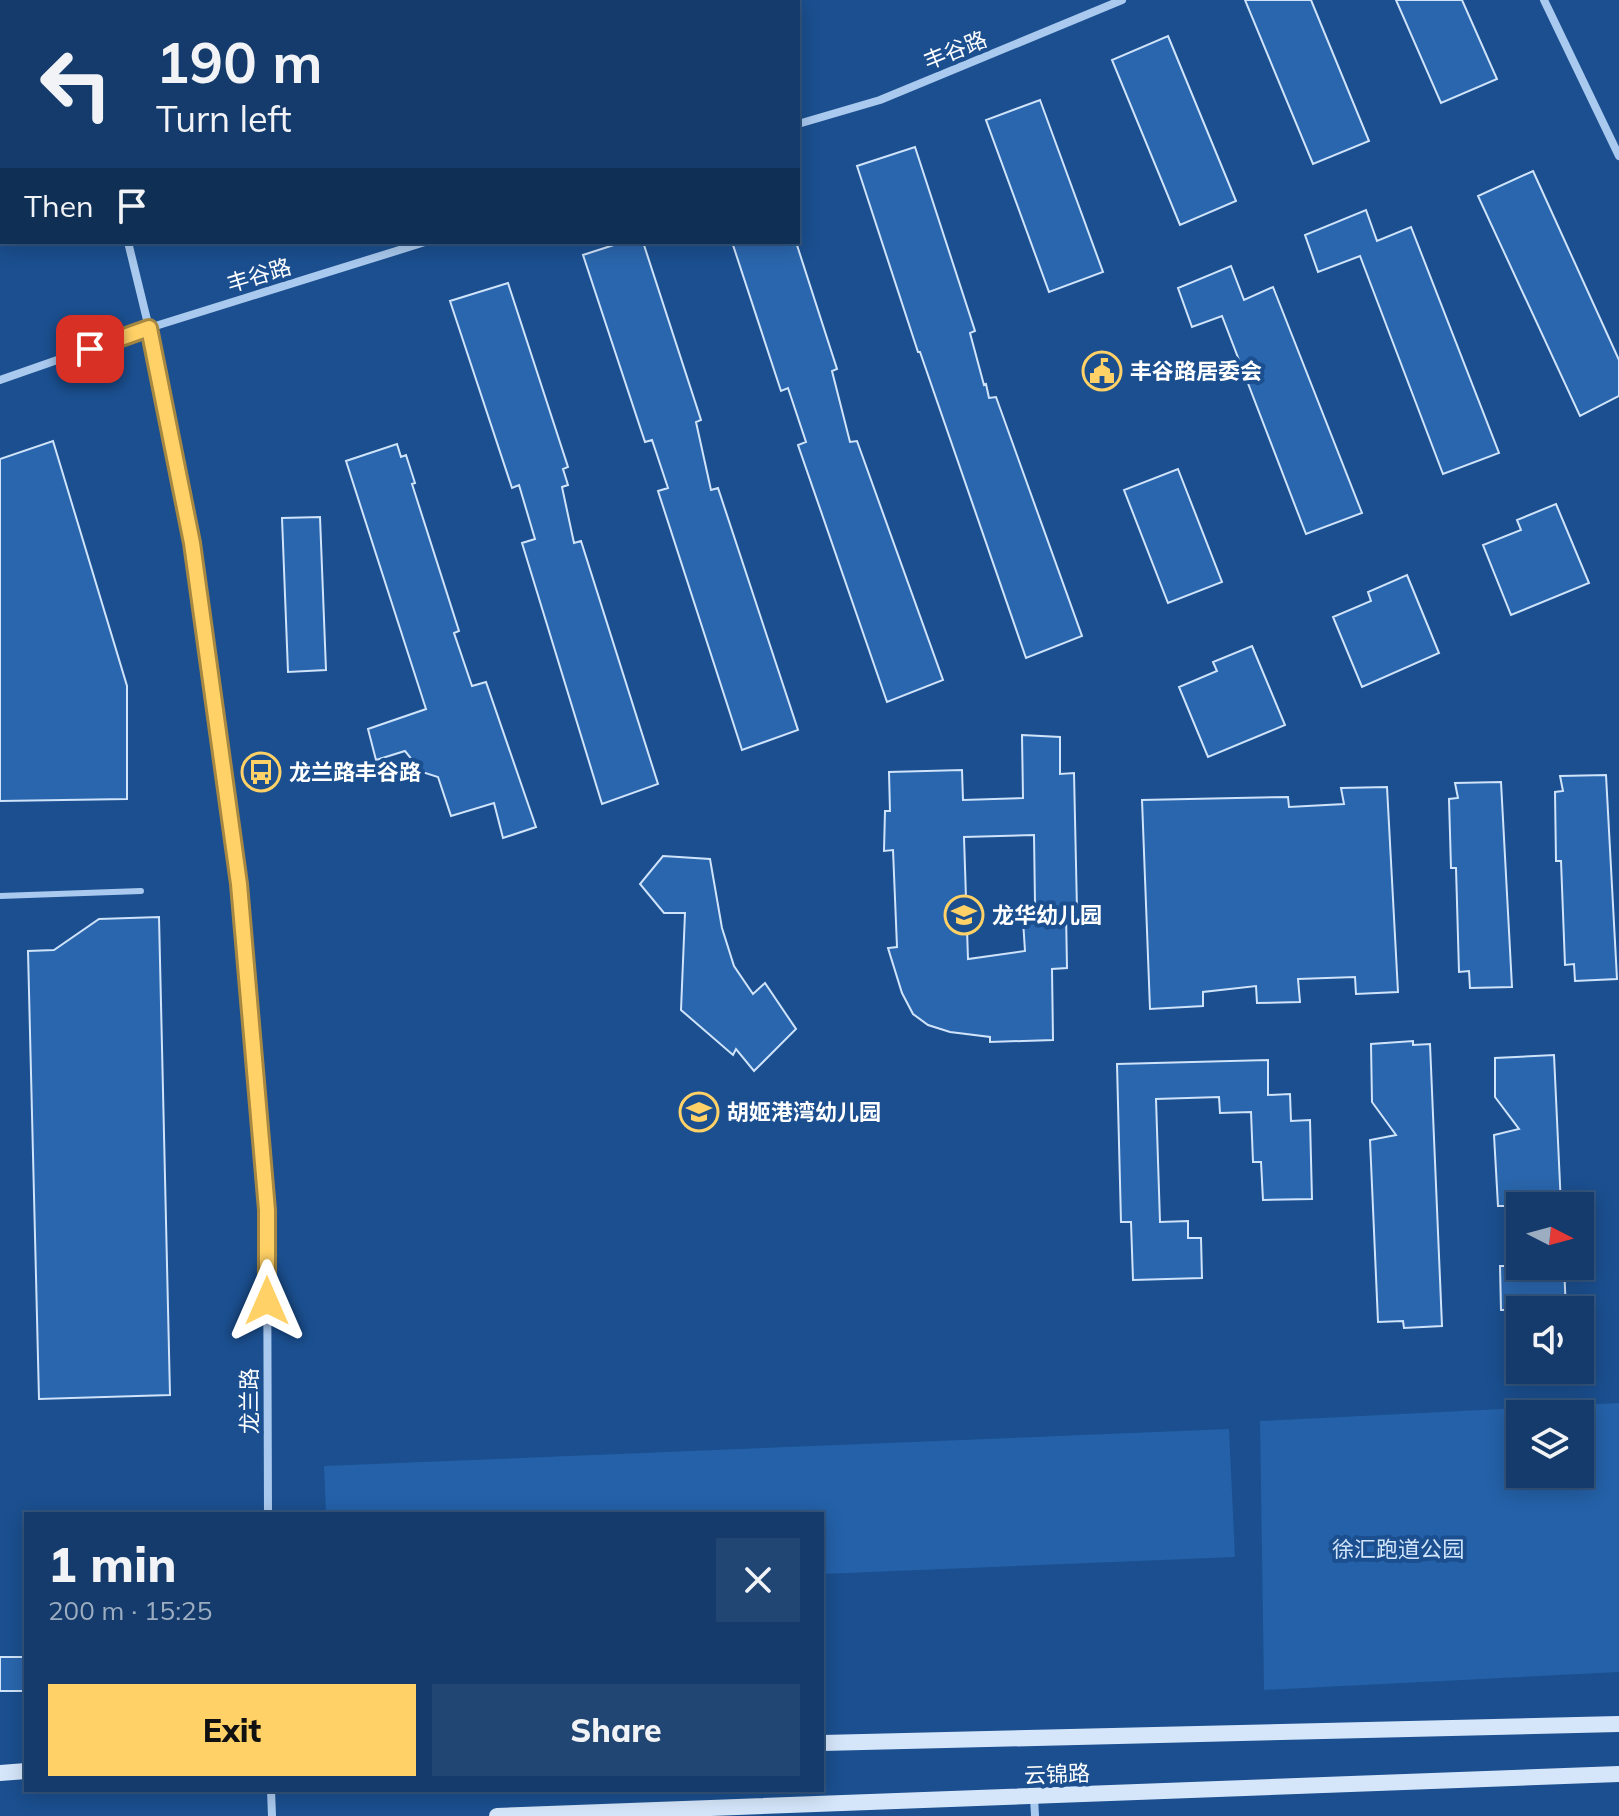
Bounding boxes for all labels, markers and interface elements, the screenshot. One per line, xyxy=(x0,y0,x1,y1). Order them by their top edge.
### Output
street label: 丰谷路 xyxy=(919,25,991,75)
text: 190 m xyxy=(156,27,323,97)
icon: left xyxy=(24,32,128,136)
text: Turn left xyxy=(156,96,292,141)
icon: arrive xyxy=(110,184,154,228)
text: Then xyxy=(24,187,94,225)
street label: 丰谷路 xyxy=(223,252,295,298)
pin xyxy=(56,315,124,383)
icon: arrive xyxy=(68,327,112,371)
public building icon: 丰谷路居委会 xyxy=(1081,350,1123,392)
place label: 丰谷路居委会 xyxy=(1130,357,1262,385)
bus stop icon: 龙兰路丰谷路 xyxy=(240,751,282,793)
place label: 龙兰路丰谷路 xyxy=(289,758,421,786)
school or university icon: 龙华幼儿园 xyxy=(943,894,985,936)
place label: 龙华幼儿园 xyxy=(992,901,1102,929)
school or university icon: 胡姬港湾幼儿园 xyxy=(678,1091,720,1133)
place label: 胡姬港湾幼儿园 xyxy=(727,1098,881,1126)
north arrow xyxy=(1506,1192,1594,1280)
map controls xyxy=(1506,1192,1594,1488)
position arrow xyxy=(225,1259,309,1343)
button: sound xyxy=(1506,1296,1594,1384)
street label: 龙兰路 xyxy=(235,1368,263,1434)
button: layers xyxy=(1506,1400,1594,1488)
text: 1 min xyxy=(48,1534,177,1594)
park label: 徐汇跑道公园 xyxy=(1332,1535,1464,1563)
button: close xyxy=(716,1538,800,1622)
text: 200 m · 15:25 xyxy=(48,1594,212,1627)
button: Exit xyxy=(48,1684,416,1776)
button: Share xyxy=(432,1684,800,1776)
street label: 云锦路 xyxy=(1024,1759,1090,1789)

